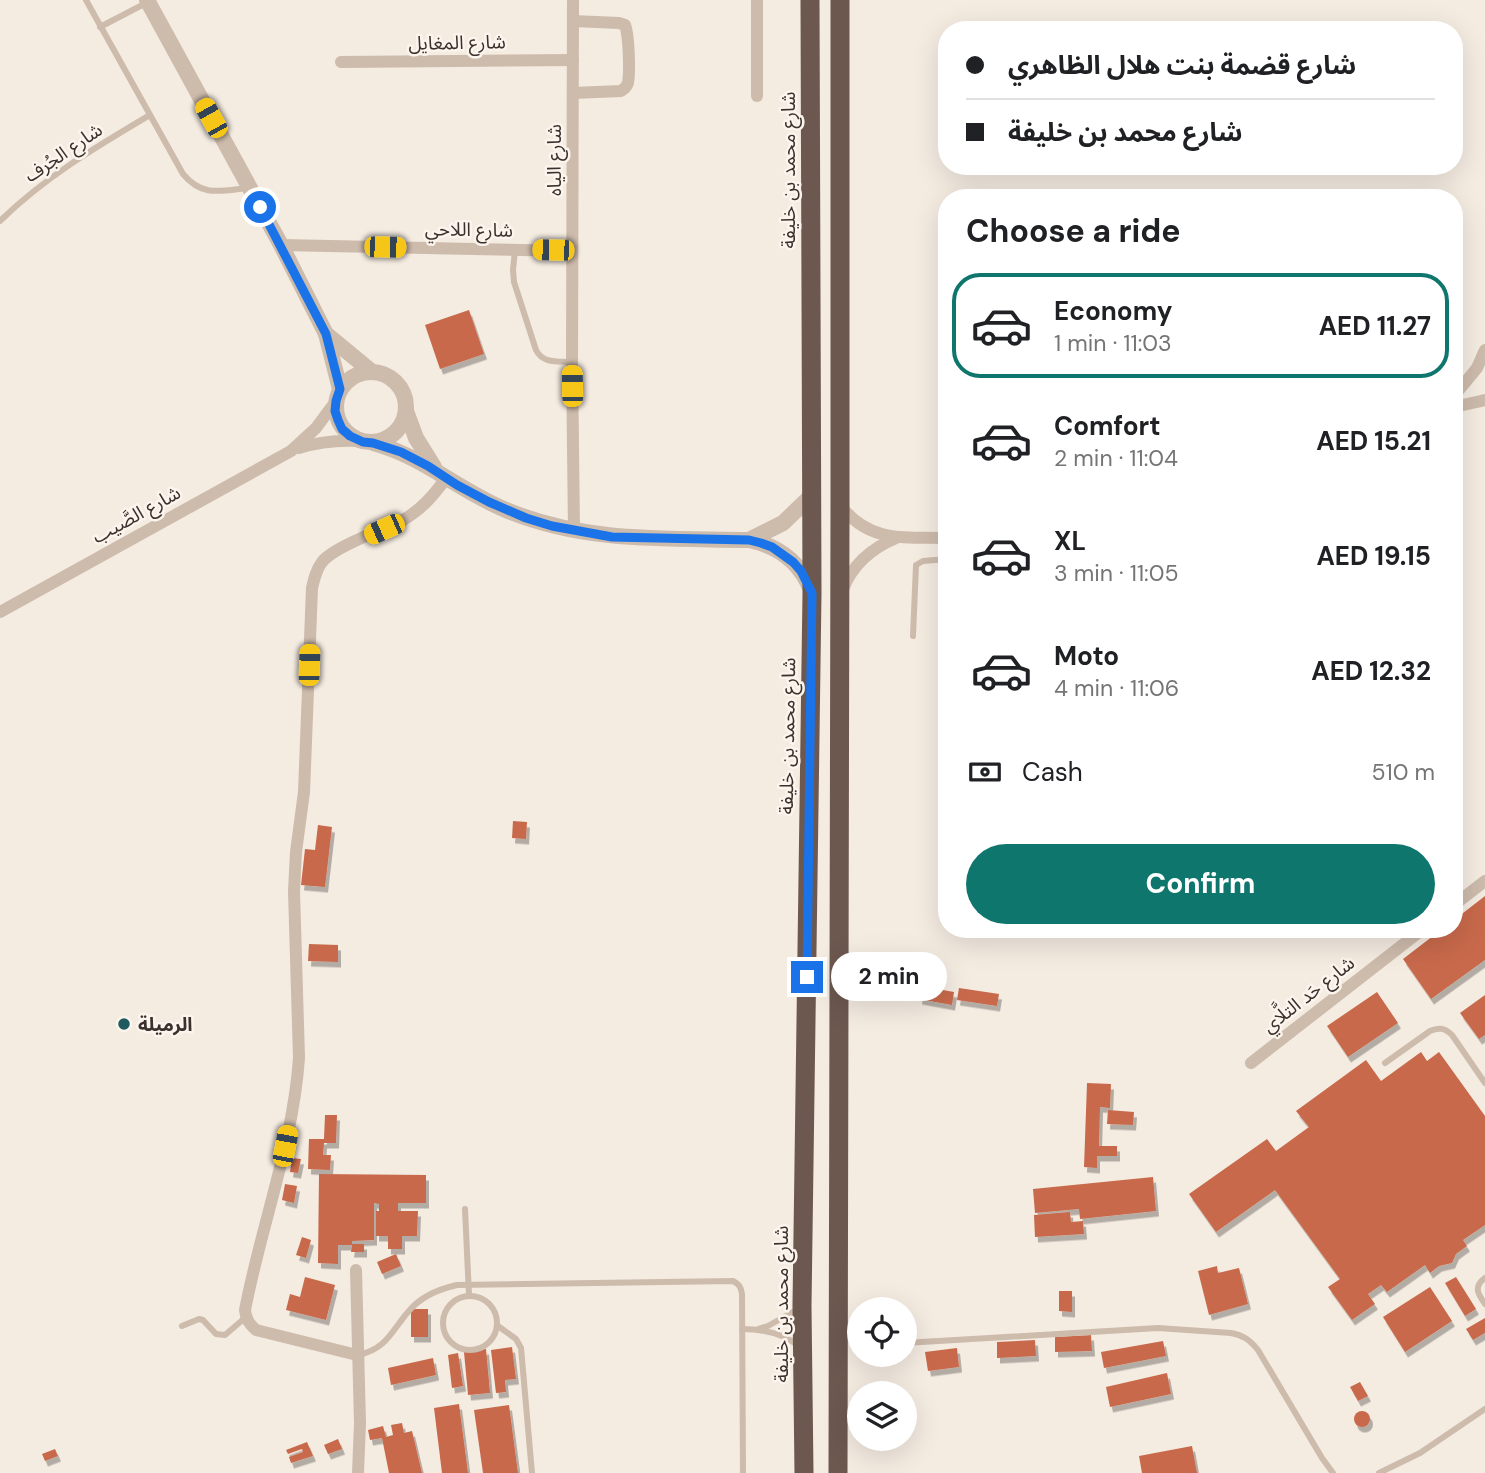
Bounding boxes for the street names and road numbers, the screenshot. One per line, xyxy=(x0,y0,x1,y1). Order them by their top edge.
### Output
street label: شارع المغايل xyxy=(408,29,506,57)
street label: شارع محمد بن خليفة xyxy=(776,92,802,248)
street label: شارع الجُرف xyxy=(19,117,108,189)
street label: شارع الياه xyxy=(542,124,568,196)
street label: شارع اللاحي xyxy=(425,216,513,245)
street label: شارع الصَّيب xyxy=(88,480,185,550)
street label: شارع محمد بن خليفة xyxy=(774,657,802,815)
street label: شارع حَد التلَّاي xyxy=(1255,948,1361,1040)
street label: شارع محمد بن خليفة xyxy=(769,1226,795,1382)

